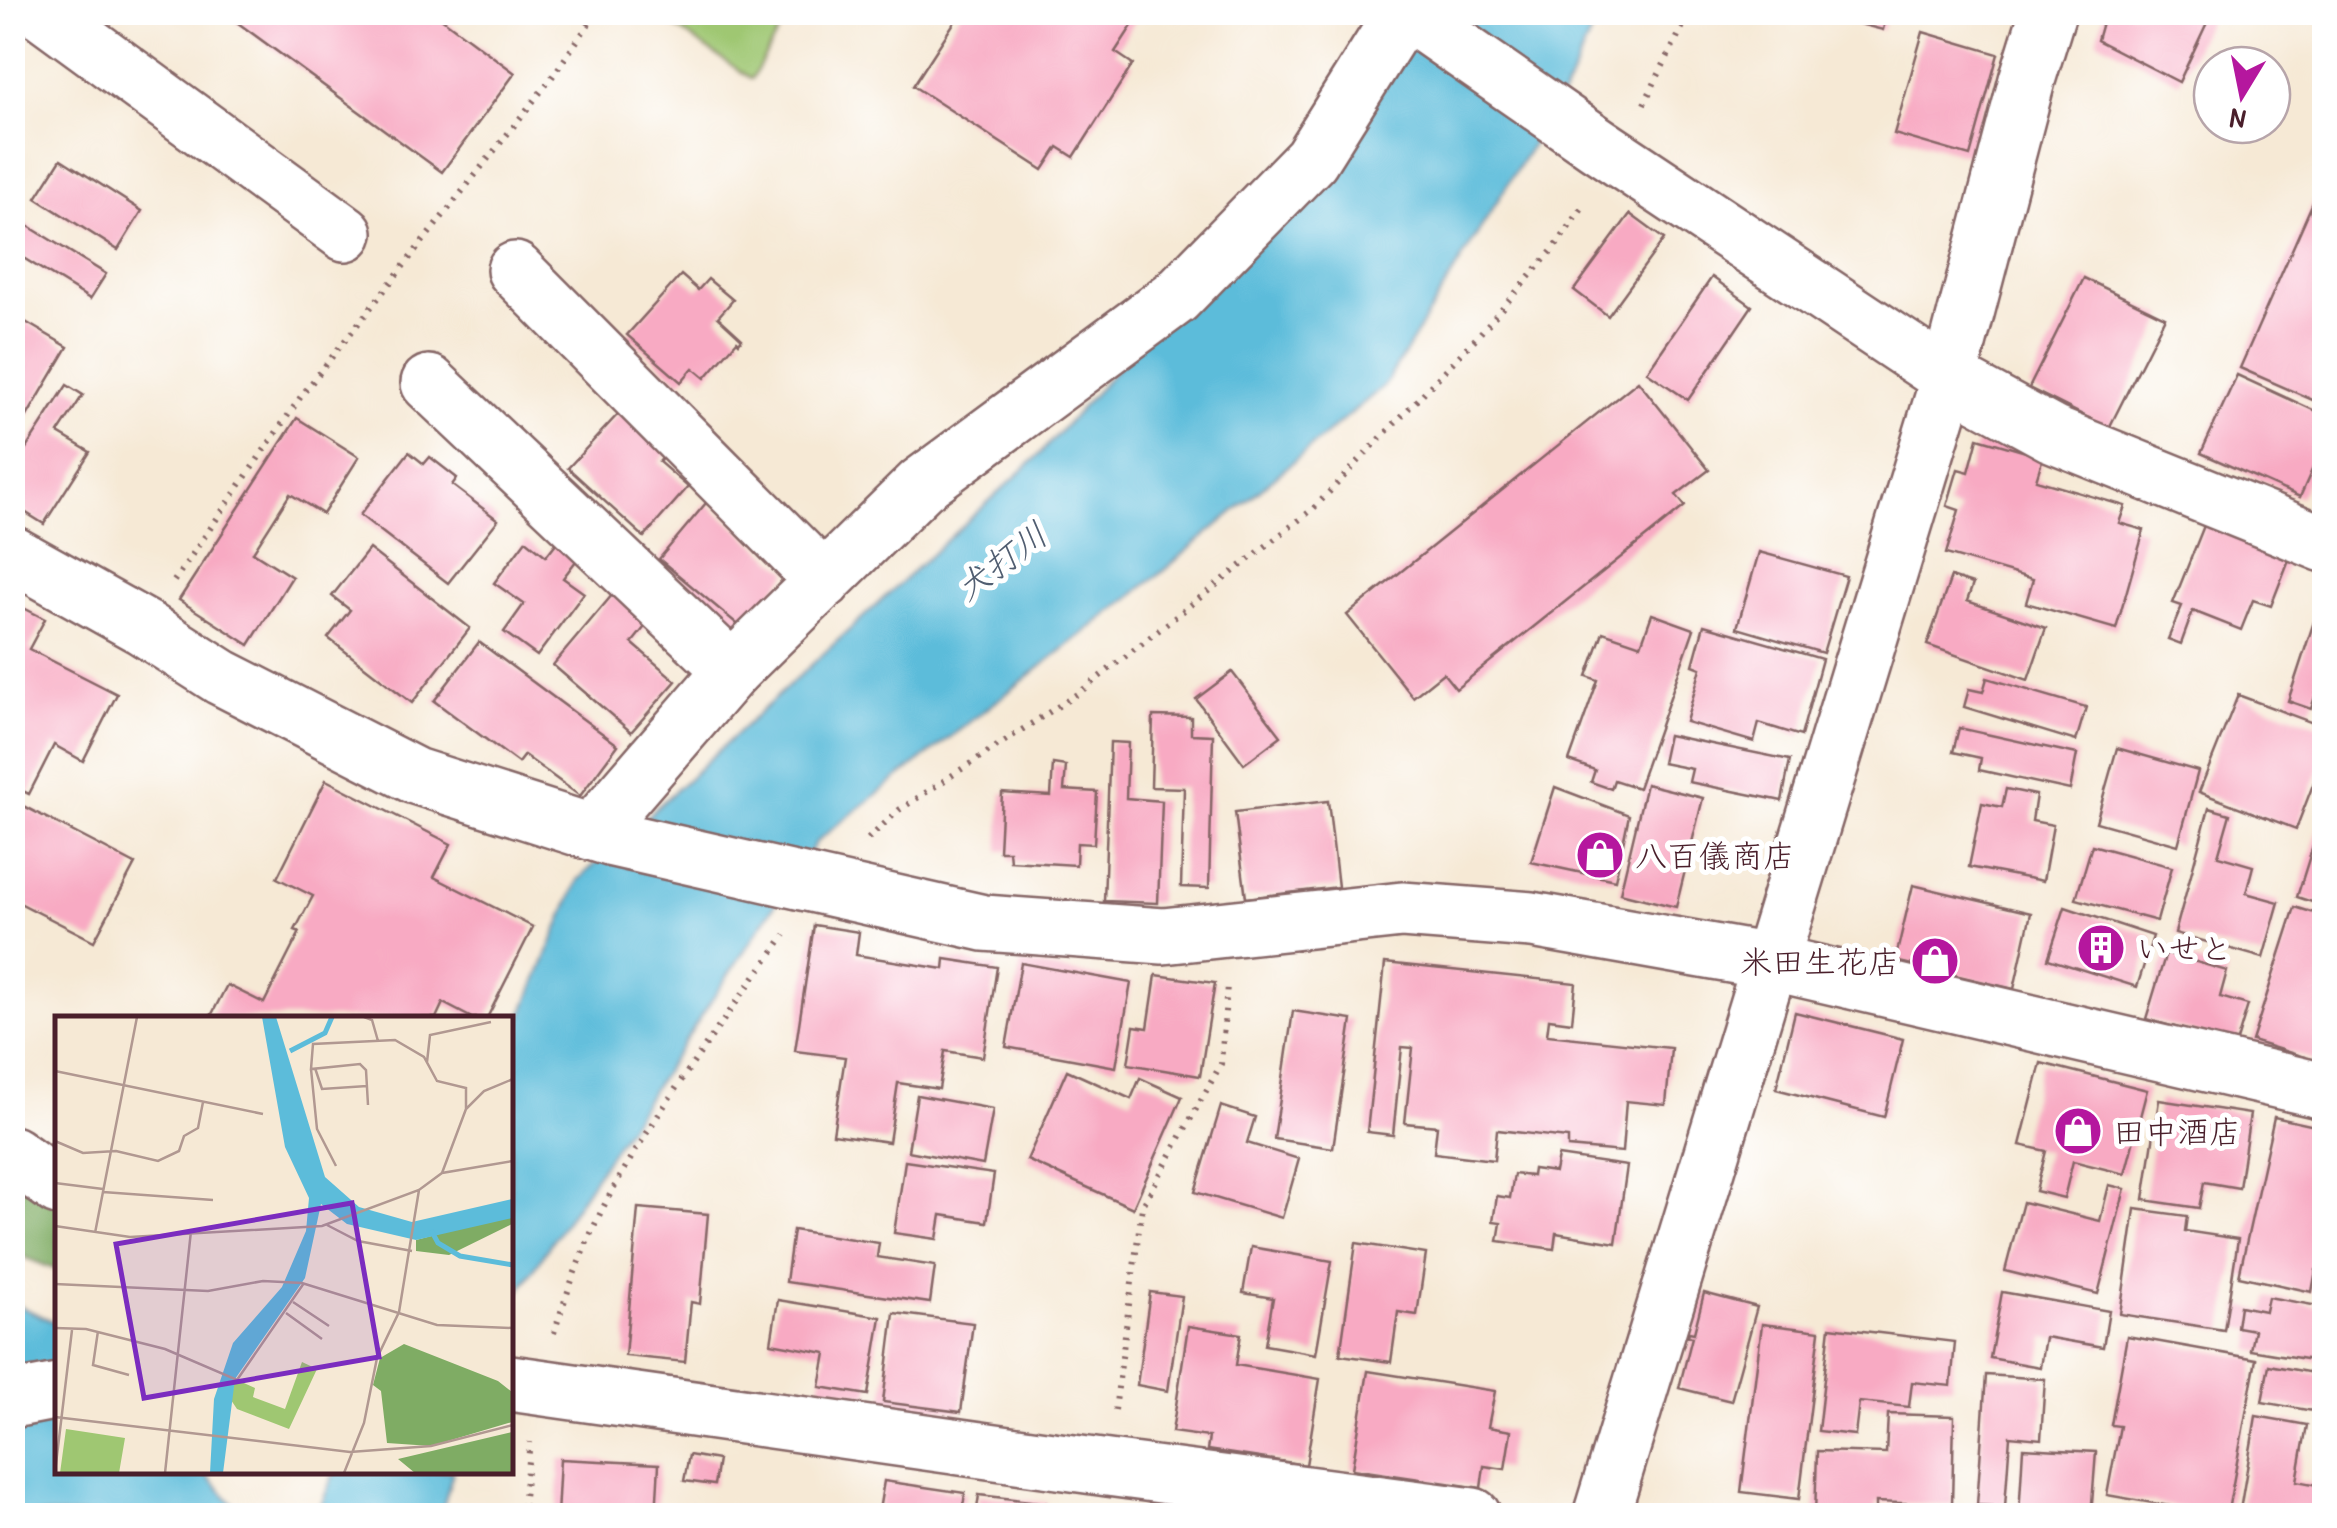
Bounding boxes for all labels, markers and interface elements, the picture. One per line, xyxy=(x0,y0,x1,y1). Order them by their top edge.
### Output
north arrow xyxy=(2192,45,2292,145)
text: N xyxy=(2227,100,2248,140)
water label: 犬打川 xyxy=(945,511,1057,611)
shop icon: 八百儀商店 xyxy=(1574,829,1626,881)
place label: 八百儀商店 xyxy=(1635,834,1795,877)
building icon: いせと xyxy=(2075,922,2127,974)
place label: いせと xyxy=(2136,927,2232,970)
shop icon: 米田生花店 xyxy=(1909,935,1961,987)
place label: 米田生花店 xyxy=(1740,940,1900,983)
inset map xyxy=(55,1016,512,1473)
shop icon: 田中酒店 xyxy=(2052,1105,2104,1157)
place label: 田中酒店 xyxy=(2113,1110,2241,1153)

